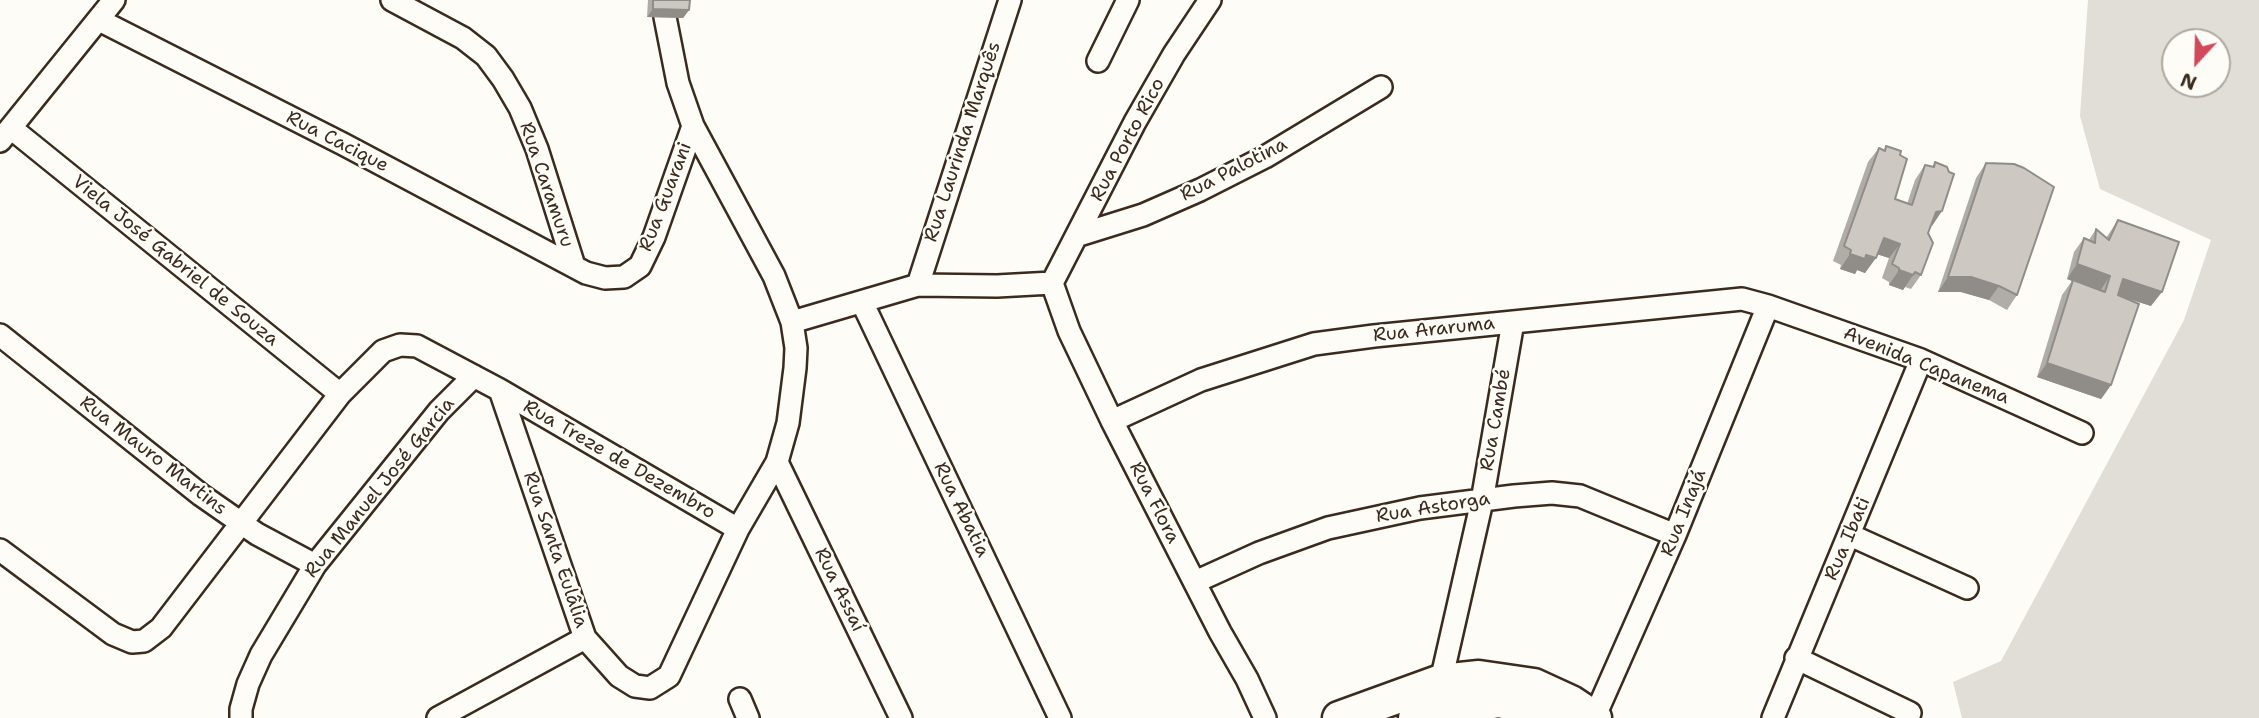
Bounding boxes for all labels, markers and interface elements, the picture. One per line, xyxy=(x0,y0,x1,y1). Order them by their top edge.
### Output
north arrow xyxy=(2161,28,2231,98)
street label: Rua Laurinda Marquês xyxy=(920,39,1006,245)
text: N xyxy=(2177,67,2200,95)
street label: Rua Porto Rico xyxy=(1086,74,1170,206)
street label: Rua Cacique xyxy=(282,106,392,178)
street label: Rua Caramuru xyxy=(514,119,578,251)
street label: Rua Palotina xyxy=(1177,133,1291,207)
street label: Rua Guarani xyxy=(635,139,697,255)
street label: Viela José Gabriel de Souza xyxy=(67,171,283,351)
street label: Rua Araruma xyxy=(1372,312,1496,348)
street label: Avenida Capanema xyxy=(1840,322,2012,410)
street label: Rua Cambé xyxy=(1476,367,1516,473)
street label: Rua Mauro Martins xyxy=(75,391,231,521)
street label: Rua Manuel José Garcia xyxy=(300,393,460,583)
street label: Rua Treze de Dezembro xyxy=(519,396,719,524)
street label: Rua Flora xyxy=(1124,458,1184,548)
street label: Rua Abatia xyxy=(928,459,994,561)
street label: Rua Inajá xyxy=(1656,466,1712,560)
street label: Rua Santa Eulâlia xyxy=(518,469,592,631)
street label: Rua Astorga xyxy=(1374,488,1492,528)
street label: Rua Ibati xyxy=(1820,494,1876,584)
street label: Rua Assaí xyxy=(809,544,869,636)

